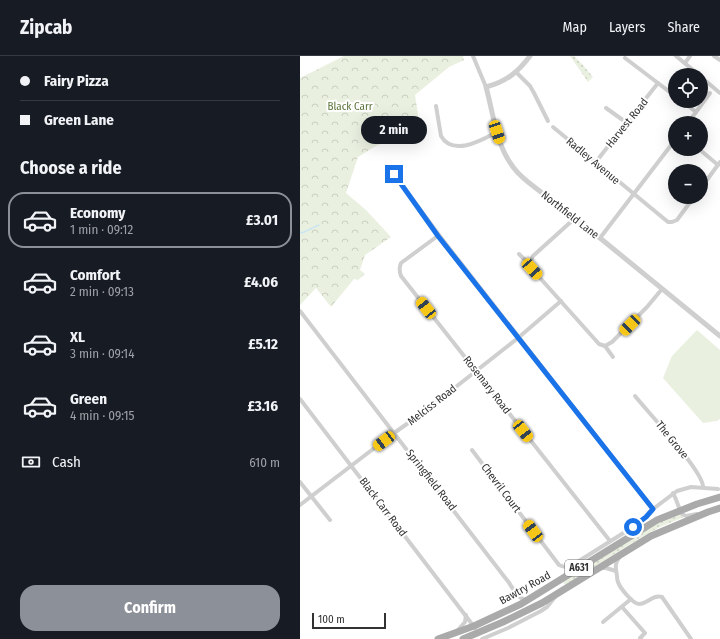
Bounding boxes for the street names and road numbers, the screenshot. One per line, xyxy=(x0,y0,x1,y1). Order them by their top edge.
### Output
street label: Harvest Road xyxy=(603,96,651,150)
street label: Radley Avenue xyxy=(564,135,622,187)
street label: Northfield Lane xyxy=(539,188,601,242)
street label: Rosemary Road xyxy=(460,354,514,416)
street label: Melciss Road xyxy=(405,382,459,428)
street label: The Grove xyxy=(653,419,691,461)
street label: Springfield Road xyxy=(403,447,459,513)
street label: Chevril Court xyxy=(478,461,524,515)
street label: Black Carr Road xyxy=(357,475,409,539)
road number: A631 xyxy=(565,560,593,576)
street label: Bawtry Road xyxy=(497,569,553,607)

